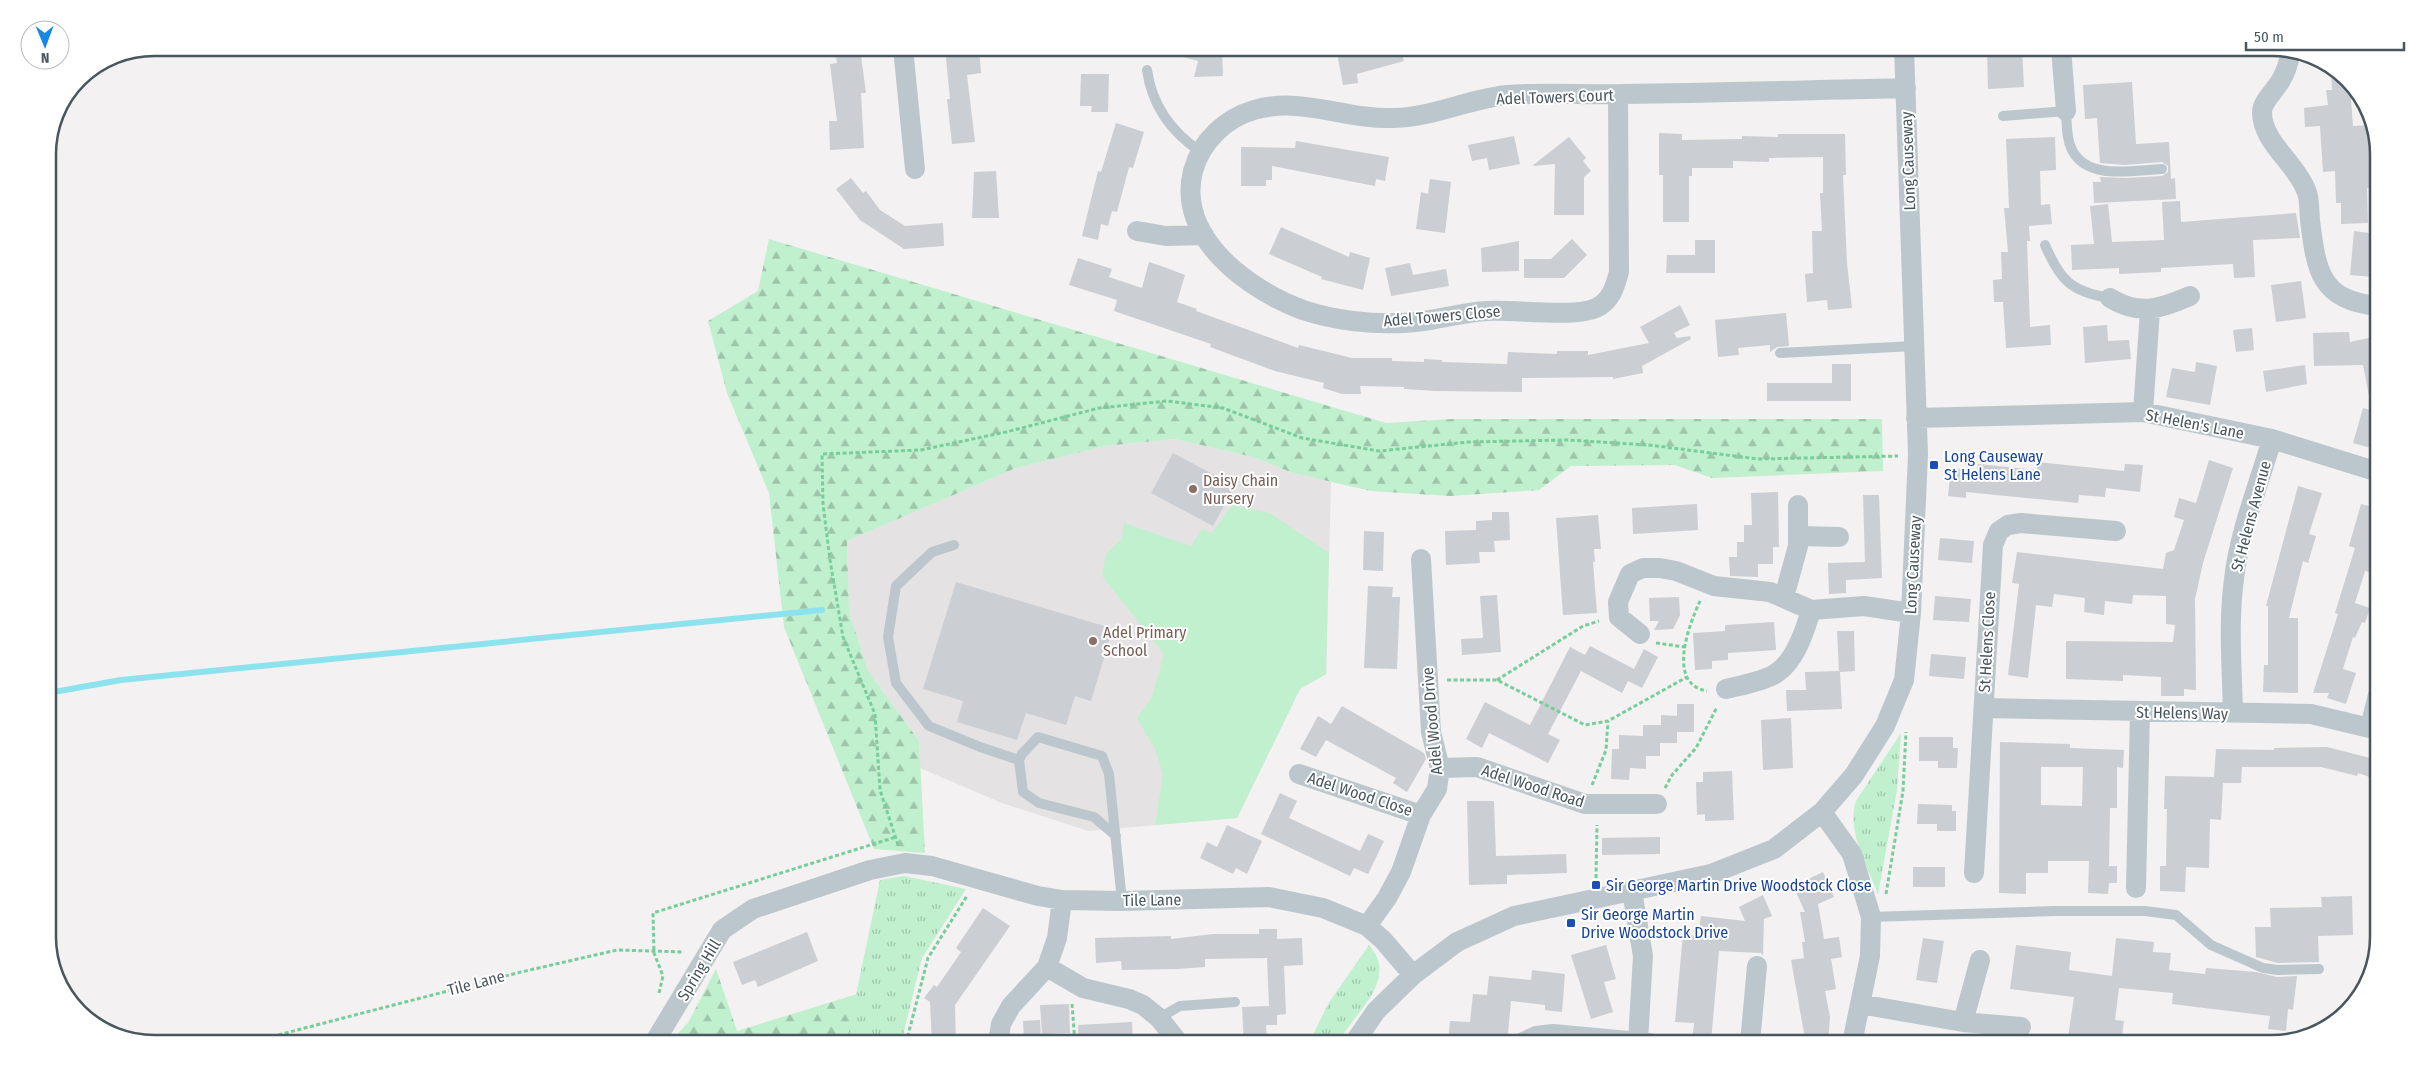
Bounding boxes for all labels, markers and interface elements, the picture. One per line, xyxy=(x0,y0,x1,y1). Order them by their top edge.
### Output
north arrow xyxy=(20,20,70,70)
scale bar xyxy=(2246,20,2404,52)
text: 50 m xyxy=(2254,28,2284,46)
text: N xyxy=(41,49,50,66)
street label: Adel Towers Court xyxy=(1496,85,1615,109)
street label: Long Causeway xyxy=(1897,110,1919,211)
street label: Adel Towers Close xyxy=(1383,301,1501,331)
street label: St Helen's Lane xyxy=(2144,405,2246,443)
place label: Long Causeway St Helens Lane xyxy=(1944,447,2044,484)
marker: Long Causeway St Helens Lane xyxy=(1928,459,1940,471)
street label: St Helens Avenue xyxy=(2227,459,2275,573)
place label: Daisy Chain Nursery xyxy=(1203,471,1278,508)
marker: Daisy Chain Nursery xyxy=(1187,483,1199,495)
street label: Long Causeway xyxy=(1901,514,1925,615)
street label: St Helens Close xyxy=(1975,591,1999,693)
place label: Adel Primary School xyxy=(1103,623,1187,660)
marker: Adel Primary School xyxy=(1087,635,1099,647)
street label: Adel Wood Drive xyxy=(1418,666,1446,775)
street label: St Helens Way xyxy=(2136,703,2229,723)
street label: Adel Wood Road xyxy=(1479,760,1587,812)
street label: Adel Wood Close xyxy=(1305,768,1415,820)
place label: Sir George Martin Drive Woodstock Close xyxy=(1606,876,1872,895)
marker: Sir George Martin Drive Woodstock Close xyxy=(1590,879,1602,891)
street label: Tile Lane xyxy=(1123,890,1181,910)
place label: Sir George Martin Drive Woodstock Drive xyxy=(1581,905,1728,942)
marker: Sir George Martin Drive Woodstock Drive xyxy=(1565,917,1577,929)
street label: Spring Hill xyxy=(673,936,725,1004)
street label: Tile Lane xyxy=(445,966,507,1000)

